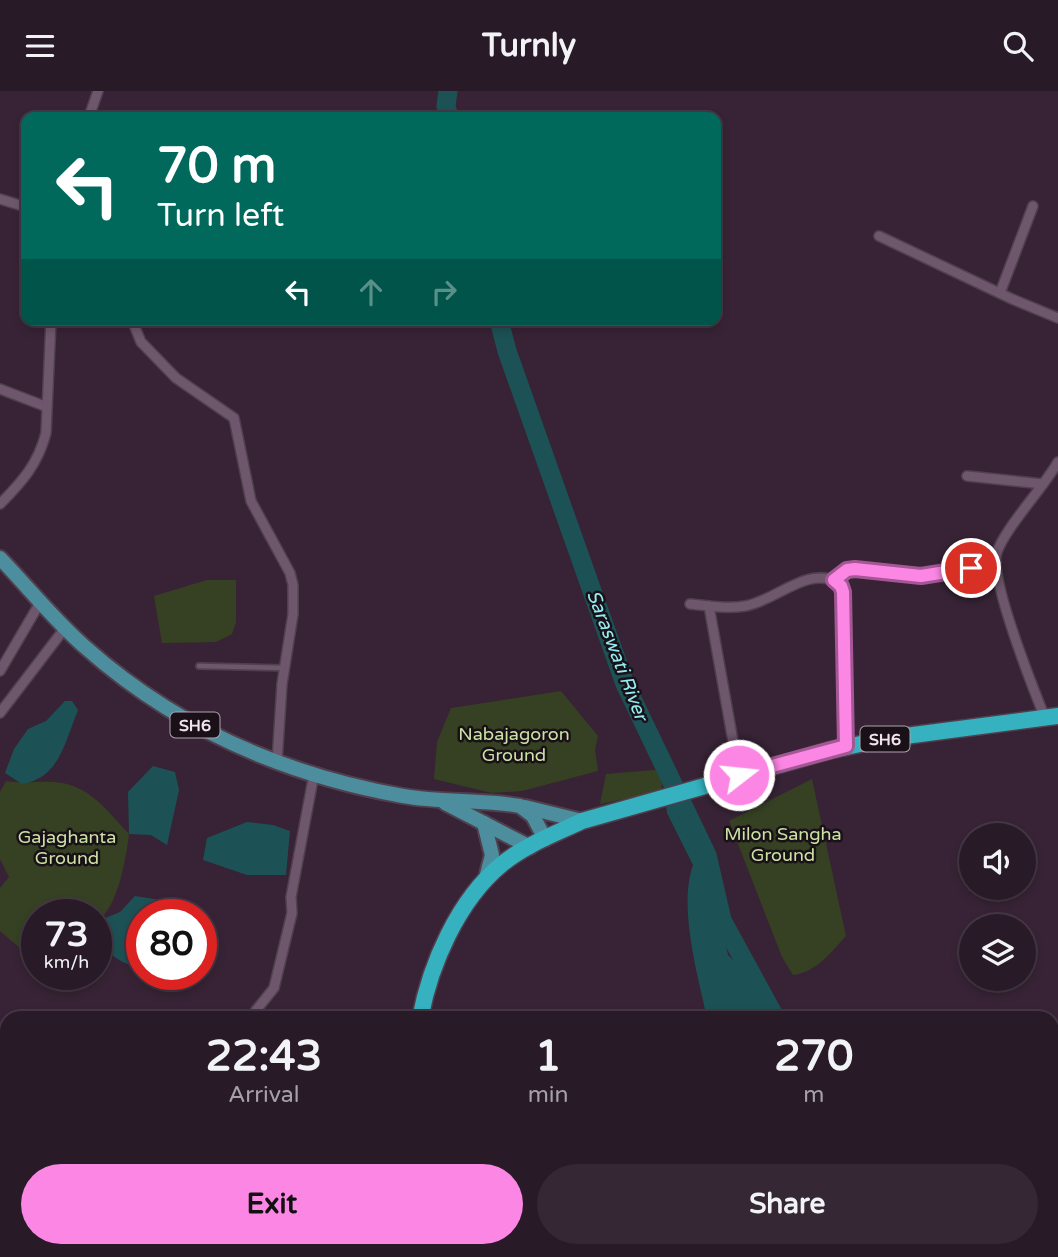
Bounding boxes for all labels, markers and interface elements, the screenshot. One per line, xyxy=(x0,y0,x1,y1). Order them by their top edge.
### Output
icon: menu xyxy=(21,27,59,65)
text: Turnly xyxy=(482,27,576,65)
icon: search xyxy=(999,27,1037,65)
text: 70 m xyxy=(157,137,276,196)
icon: left xyxy=(42,140,133,231)
text: Turn left xyxy=(157,197,284,235)
icon: left xyxy=(279,273,317,311)
icon: ahead xyxy=(352,273,390,311)
icon: right xyxy=(425,273,463,311)
pin xyxy=(941,538,1001,598)
icon: arrive xyxy=(952,549,990,587)
water label: Saraswati River xyxy=(582,587,653,726)
road number: SH6 xyxy=(170,713,220,737)
park label: Nabajagoron Ground xyxy=(458,723,570,766)
road number: SH6 xyxy=(860,727,910,751)
position arrow xyxy=(702,738,776,812)
park label: Milon Sangha Ground xyxy=(724,823,842,866)
map controls xyxy=(959,823,1036,991)
button: sound xyxy=(959,823,1036,900)
park label: Gajaghanta Ground xyxy=(18,826,116,869)
speed limit sign: 80 xyxy=(126,899,217,990)
text: 73 xyxy=(45,914,88,956)
button: layers xyxy=(959,914,1036,991)
text: km/h xyxy=(44,951,89,973)
text: 22:43 xyxy=(206,1031,322,1082)
text: 1 xyxy=(535,1031,561,1082)
text: 270 xyxy=(774,1031,853,1082)
text: Arrival xyxy=(228,1081,299,1109)
text: min xyxy=(528,1081,569,1109)
text: m xyxy=(803,1081,824,1109)
button: Exit xyxy=(21,1164,523,1244)
button: Share xyxy=(537,1164,1038,1244)

